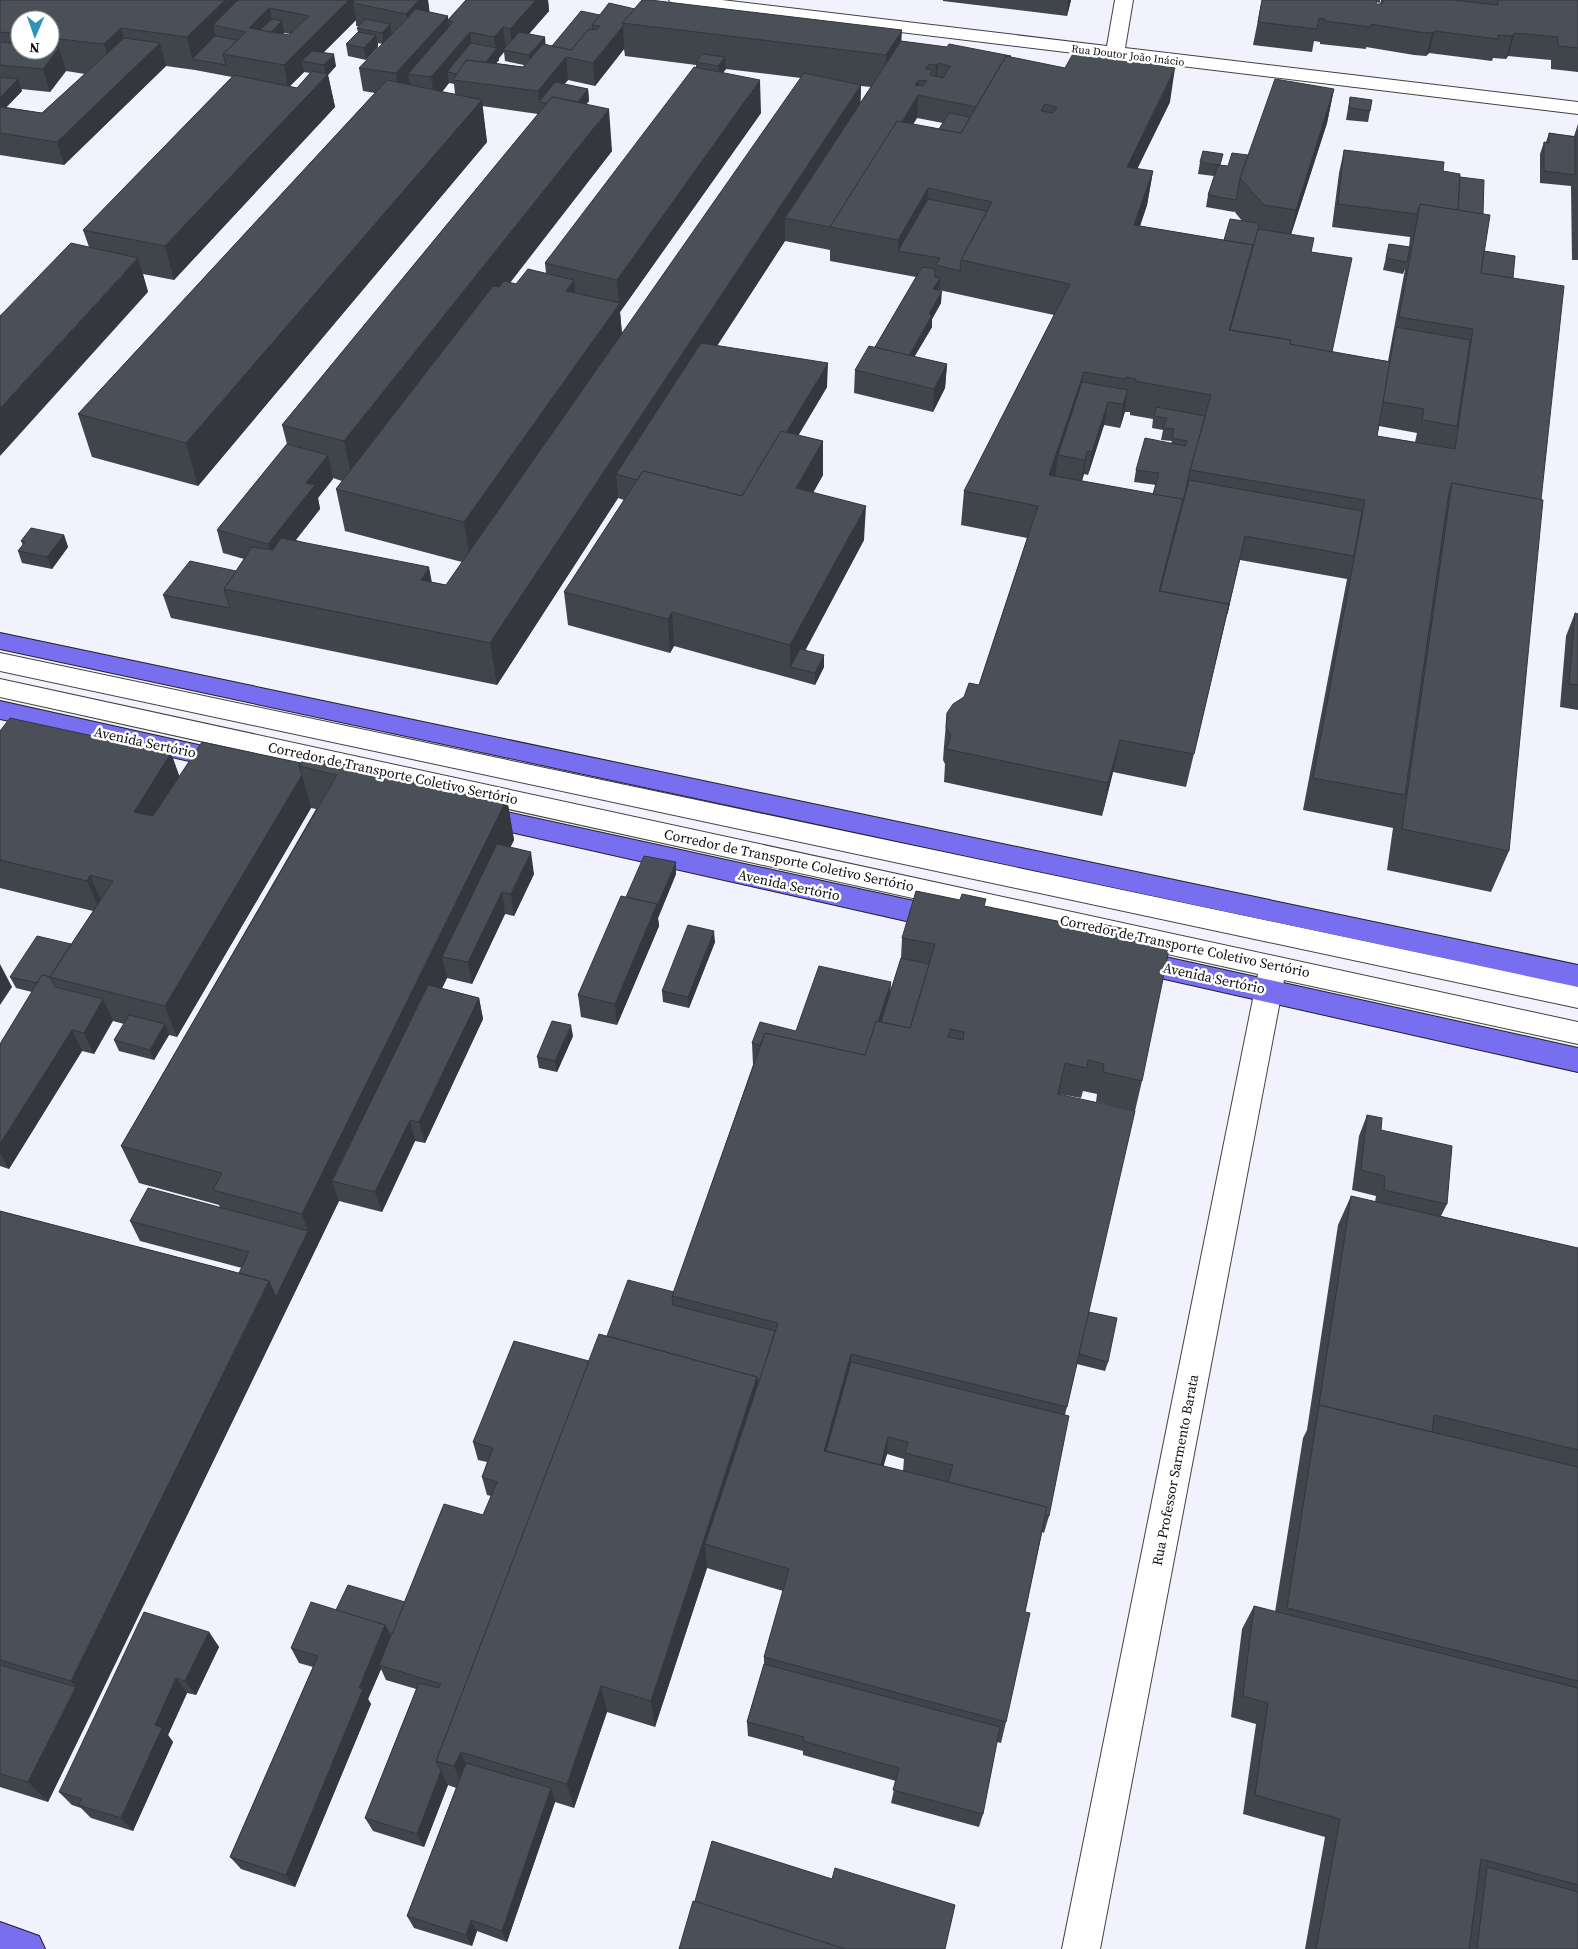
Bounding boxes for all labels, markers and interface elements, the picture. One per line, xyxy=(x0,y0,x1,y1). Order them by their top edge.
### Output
north arrow xyxy=(10,10,60,60)
text: N xyxy=(29,38,40,58)
street label: Rua Doutor João Inácio xyxy=(1071,41,1185,70)
street label: Avenida Sertório xyxy=(92,721,198,763)
street label: Corredor de Transporte Coletivo Sertório xyxy=(266,737,520,809)
street label: Corredor de Transporte Coletivo Sertório xyxy=(662,824,916,896)
street label: Avenida Sertório xyxy=(736,864,842,906)
street label: Corredor de Transporte Coletivo Sertório xyxy=(1058,910,1312,982)
street label: Avenida Sertório xyxy=(1161,957,1267,999)
street label: Rua Professor Sarmento Barata xyxy=(1147,1372,1204,1567)

